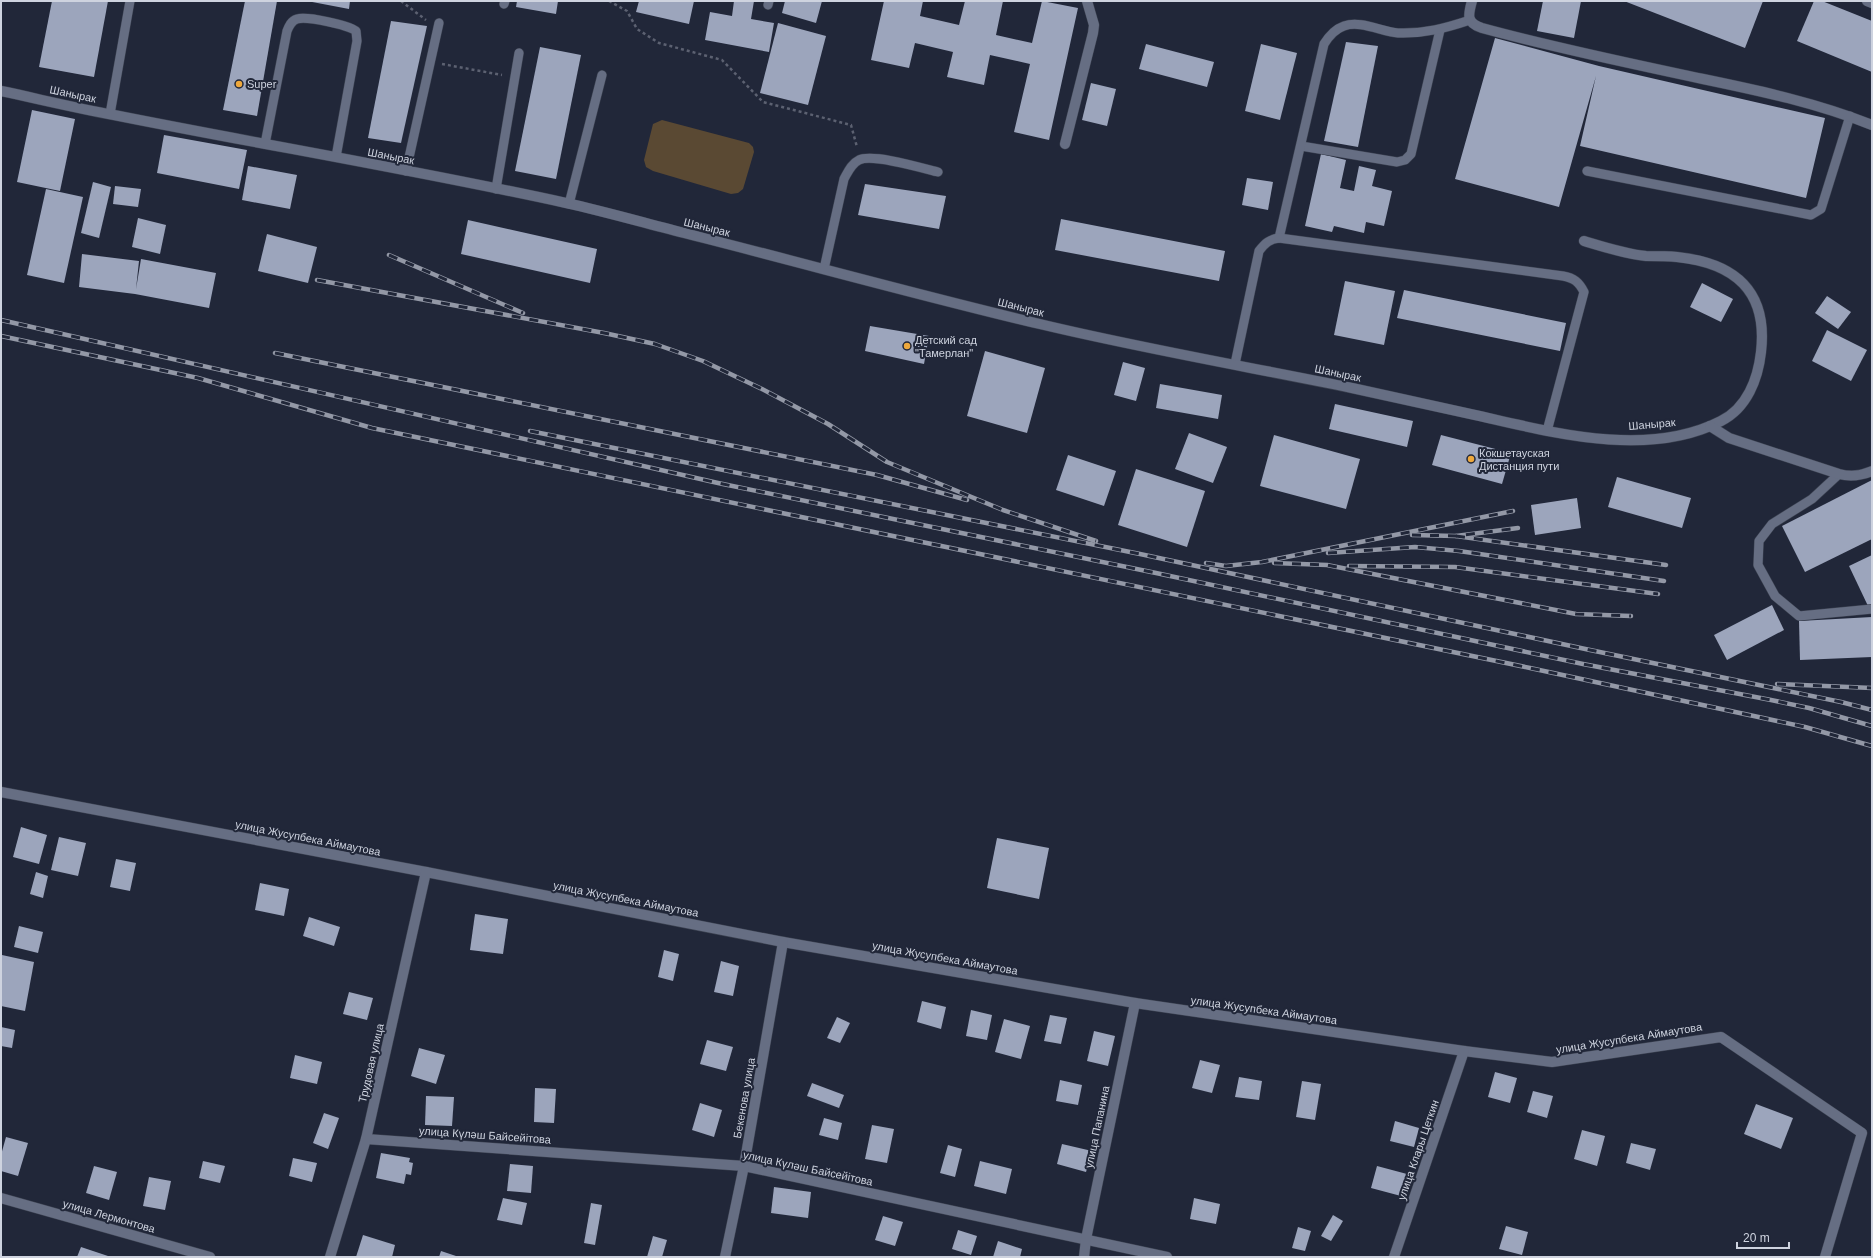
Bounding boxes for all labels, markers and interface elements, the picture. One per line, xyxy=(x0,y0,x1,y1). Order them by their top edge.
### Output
place label: Super xyxy=(247,78,277,90)
marker: Super xyxy=(234,79,244,89)
street label: Шанырак xyxy=(49,83,98,105)
street label: Шанырак xyxy=(367,146,416,166)
street label: Шанырак xyxy=(683,215,732,239)
street label: Шанырак xyxy=(997,295,1046,319)
place label: Детский сад "Тамерлан" xyxy=(915,334,977,359)
marker: Детский сад "Тамерлан" xyxy=(902,341,912,351)
street label: Шанырак xyxy=(1314,362,1363,384)
street label: Шанырак xyxy=(1628,416,1676,432)
place label: Кокшетауская Дистанция пути xyxy=(1479,447,1559,472)
marker: Кокшетауская Дистанция пути xyxy=(1466,454,1476,464)
street label: улица Жусупбека Аймаутова xyxy=(234,818,382,858)
street label: улица Жусупбека Аймаутова xyxy=(552,879,700,919)
street label: улица Жусупбека Аймаутова xyxy=(871,939,1020,977)
street label: улица Жусупбека Аймаутова xyxy=(1190,994,1339,1026)
street label: улица Жусупбека Аймаутова xyxy=(1555,1020,1704,1055)
street label: Трудовая улица xyxy=(356,1021,386,1104)
street label: Бекенова улица xyxy=(731,1056,757,1139)
street label: улица Папанина xyxy=(1082,1084,1112,1169)
street label: улица Клары Цеткин xyxy=(1395,1098,1441,1202)
street label: улица Күләш Байсейітова xyxy=(419,1124,552,1146)
street label: улица Күләш Байсейітова xyxy=(742,1148,875,1188)
street label: улица Лермонтова xyxy=(62,1197,157,1235)
scale bar xyxy=(1737,1224,1789,1250)
text: 20 m xyxy=(1743,1231,1770,1245)

